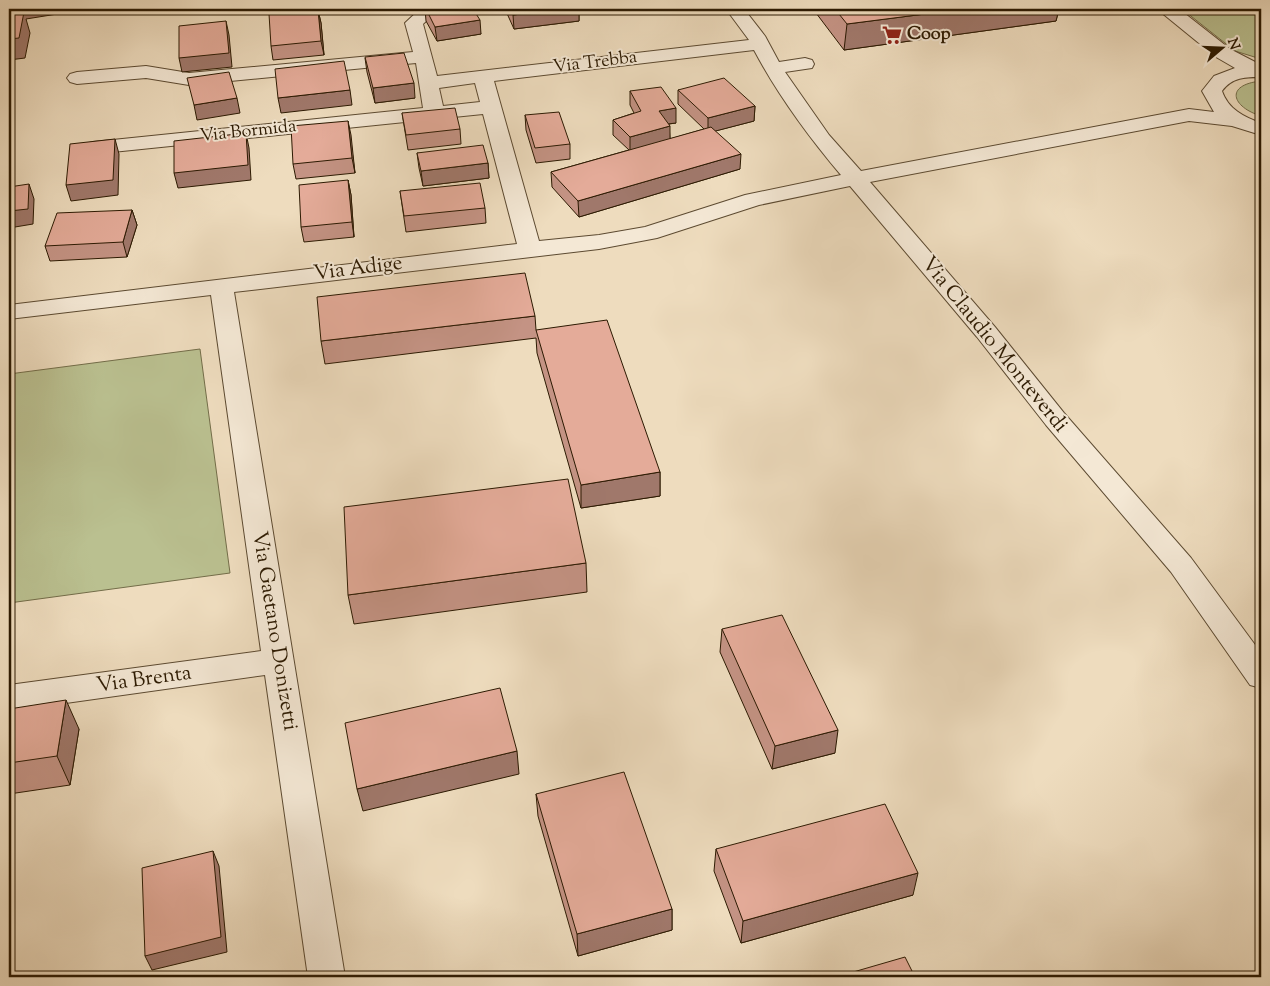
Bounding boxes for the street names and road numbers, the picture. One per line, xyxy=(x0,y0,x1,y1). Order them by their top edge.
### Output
street label: Via Trebba xyxy=(551,45,639,81)
street label: Via Bormida xyxy=(198,114,298,150)
street label: Via Adige xyxy=(312,249,404,289)
street label: Via Claudio Monteverdi xyxy=(913,250,1075,440)
street label: Via Gaetano Donizetti xyxy=(243,529,305,733)
street label: Via Brenta xyxy=(94,658,194,702)

